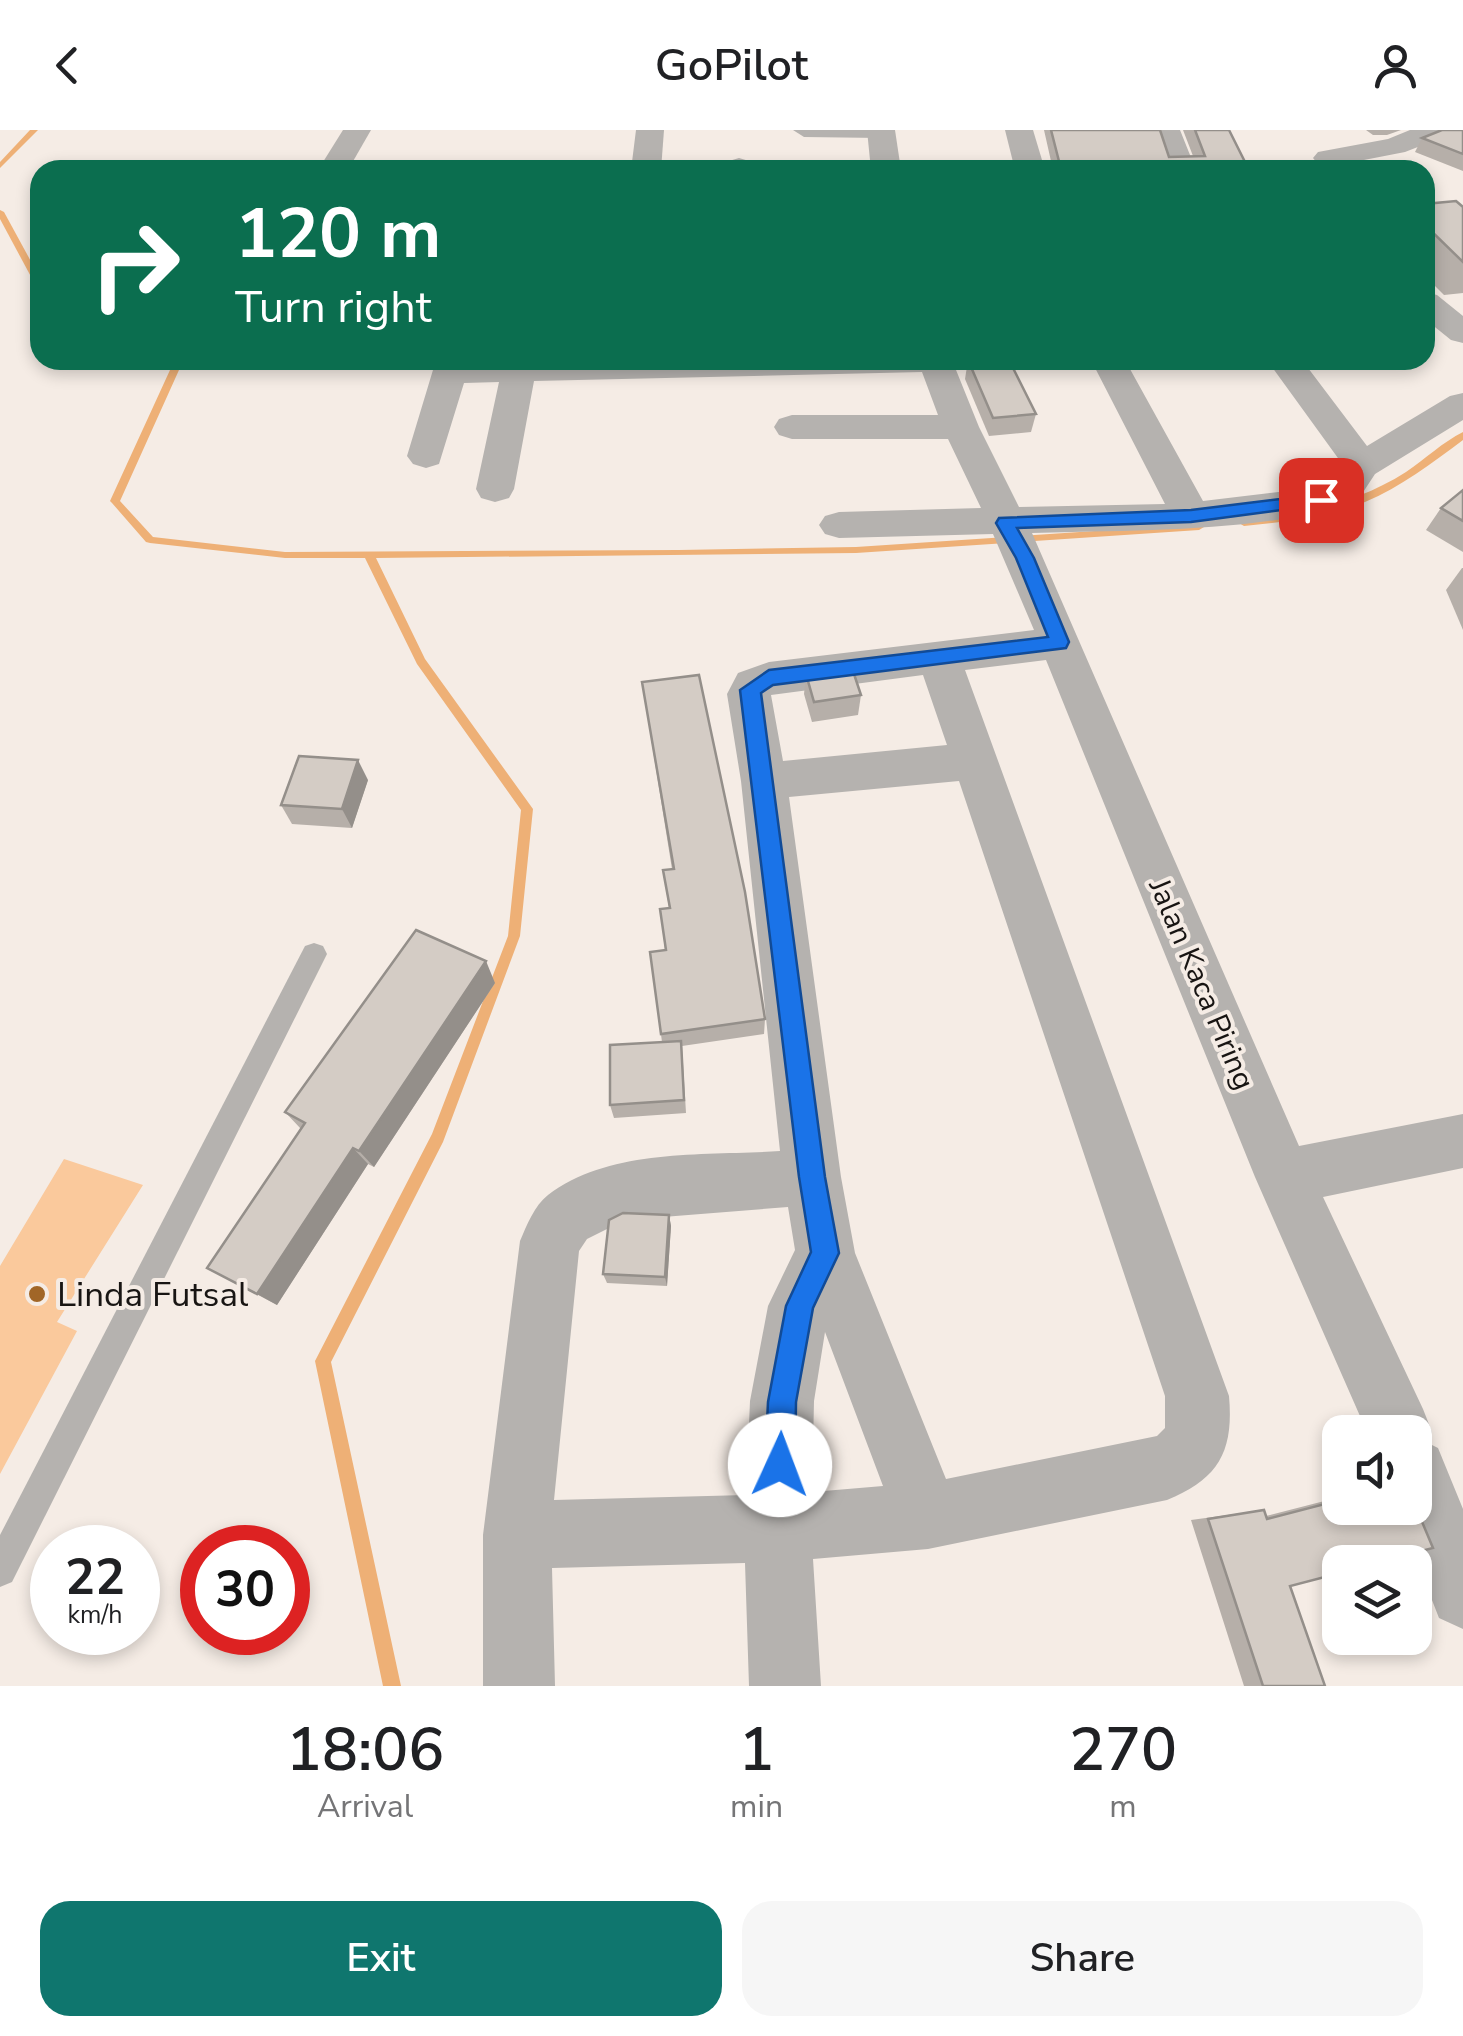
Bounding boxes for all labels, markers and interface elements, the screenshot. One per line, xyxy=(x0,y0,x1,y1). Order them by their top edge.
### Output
text: GoPilot xyxy=(655,35,808,96)
icon: back xyxy=(40,38,95,93)
icon: person xyxy=(1368,38,1423,93)
text: 120 m xyxy=(235,186,441,282)
icon: right xyxy=(70,200,200,330)
text: Turn right xyxy=(235,277,432,338)
pin xyxy=(1279,458,1364,543)
icon: arrive xyxy=(1294,473,1349,528)
street label: Jalan Kaca Piring xyxy=(1138,871,1264,1096)
place label: Linda Futsal xyxy=(57,1271,249,1318)
marker: Linda Futsal xyxy=(26,1283,48,1305)
position arrow xyxy=(728,1413,832,1517)
map controls xyxy=(1322,1415,1432,1655)
button: sound xyxy=(1322,1415,1432,1525)
speed limit sign: 30 xyxy=(180,1525,310,1655)
text: 22 xyxy=(65,1543,125,1612)
button: layers xyxy=(1322,1545,1432,1655)
text: km/h xyxy=(67,1598,123,1632)
text: 18:06 xyxy=(286,1709,444,1791)
text: 1 xyxy=(739,1709,775,1791)
text: 270 xyxy=(1069,1709,1177,1791)
text: Arrival xyxy=(317,1785,413,1828)
text: min xyxy=(730,1785,783,1828)
text: m xyxy=(1109,1785,1137,1828)
button: Exit xyxy=(40,1901,722,2016)
button: Share xyxy=(742,1901,1423,2016)

